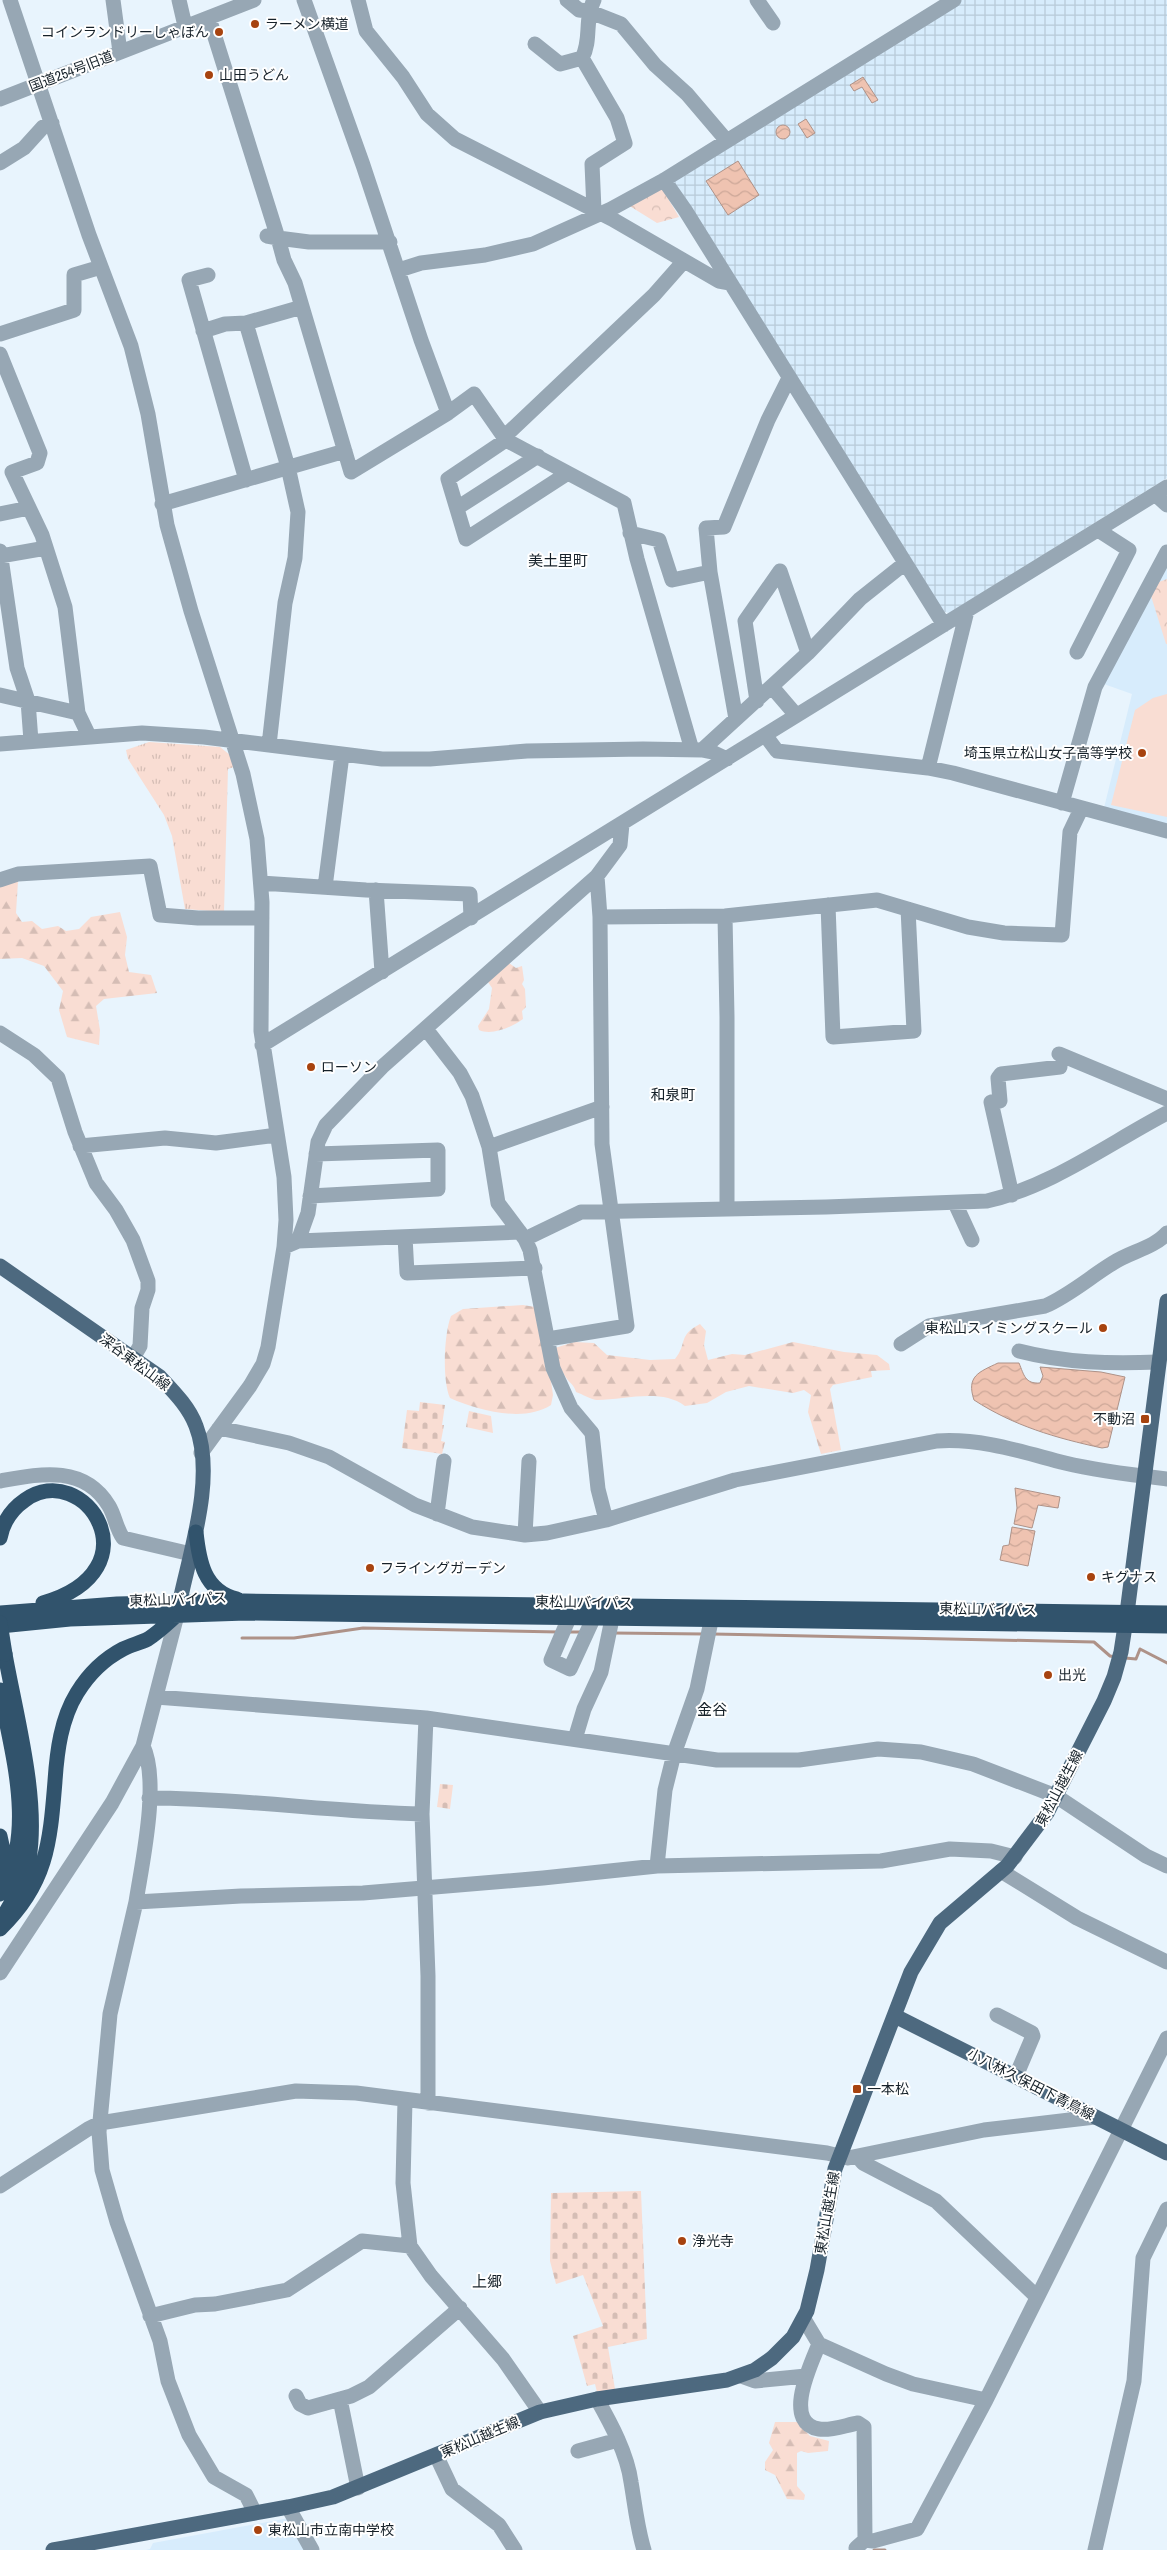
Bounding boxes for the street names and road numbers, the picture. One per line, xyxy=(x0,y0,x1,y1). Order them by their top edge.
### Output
street label: 国道254号旧道 xyxy=(26,47,116,95)
street label: 深谷東松山線 xyxy=(96,1330,174,1394)
street label: 東松山バイパス xyxy=(129,1588,227,1610)
street label: 東松山バイパス xyxy=(535,1592,633,1612)
street label: 東松山バイパス xyxy=(939,1599,1037,1619)
street label: 東松山越生線 xyxy=(1031,1747,1087,1829)
street label: 小八林久保田下青鳥線 xyxy=(965,2044,1097,2124)
street label: 東松山越生線 xyxy=(811,2170,843,2256)
street label: 東松山越生線 xyxy=(438,2412,522,2462)

